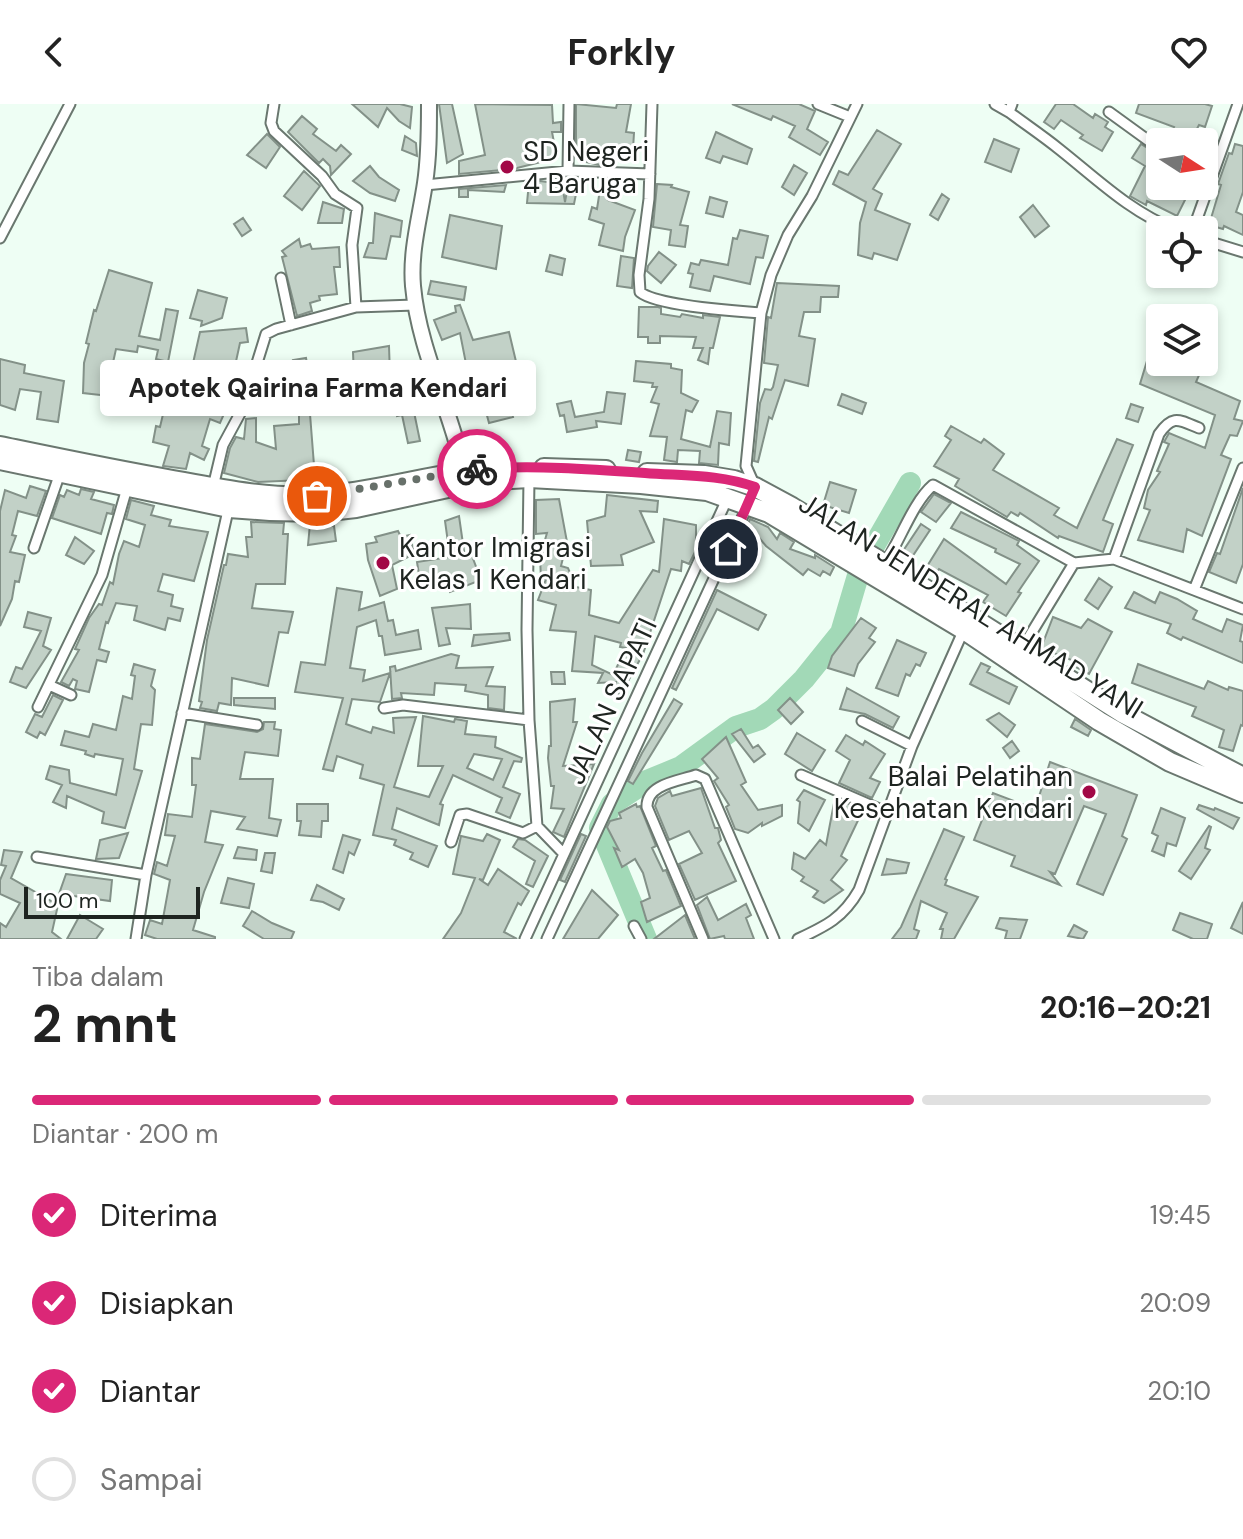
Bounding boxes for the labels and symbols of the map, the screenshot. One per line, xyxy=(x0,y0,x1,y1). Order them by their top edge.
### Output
north arrow xyxy=(1146,128,1218,200)
place label: SD Negeri 4 Baruga xyxy=(523,133,649,202)
marker: SD Negeri 4 Baruga xyxy=(498,158,516,176)
callout: Apotek Qairina Farma Kendari xyxy=(99,360,535,416)
courier xyxy=(437,429,517,509)
pin xyxy=(283,462,351,530)
street label: JALAN JENDERAL AHMAD YANI xyxy=(792,485,1150,727)
pin xyxy=(694,515,762,583)
place label: Kantor Imigrasi Kelas 1 Kendari xyxy=(399,529,591,598)
marker: Kantor Imigrasi Kelas 1 Kendari xyxy=(374,554,392,572)
street label: JALAN SAPATI xyxy=(556,612,666,790)
place label: Balai Pelatihan Kesehatan Kendari xyxy=(834,758,1073,827)
marker: Balai Pelatihan Kesehatan Kendari xyxy=(1080,783,1098,801)
scale bar xyxy=(24,883,200,919)

